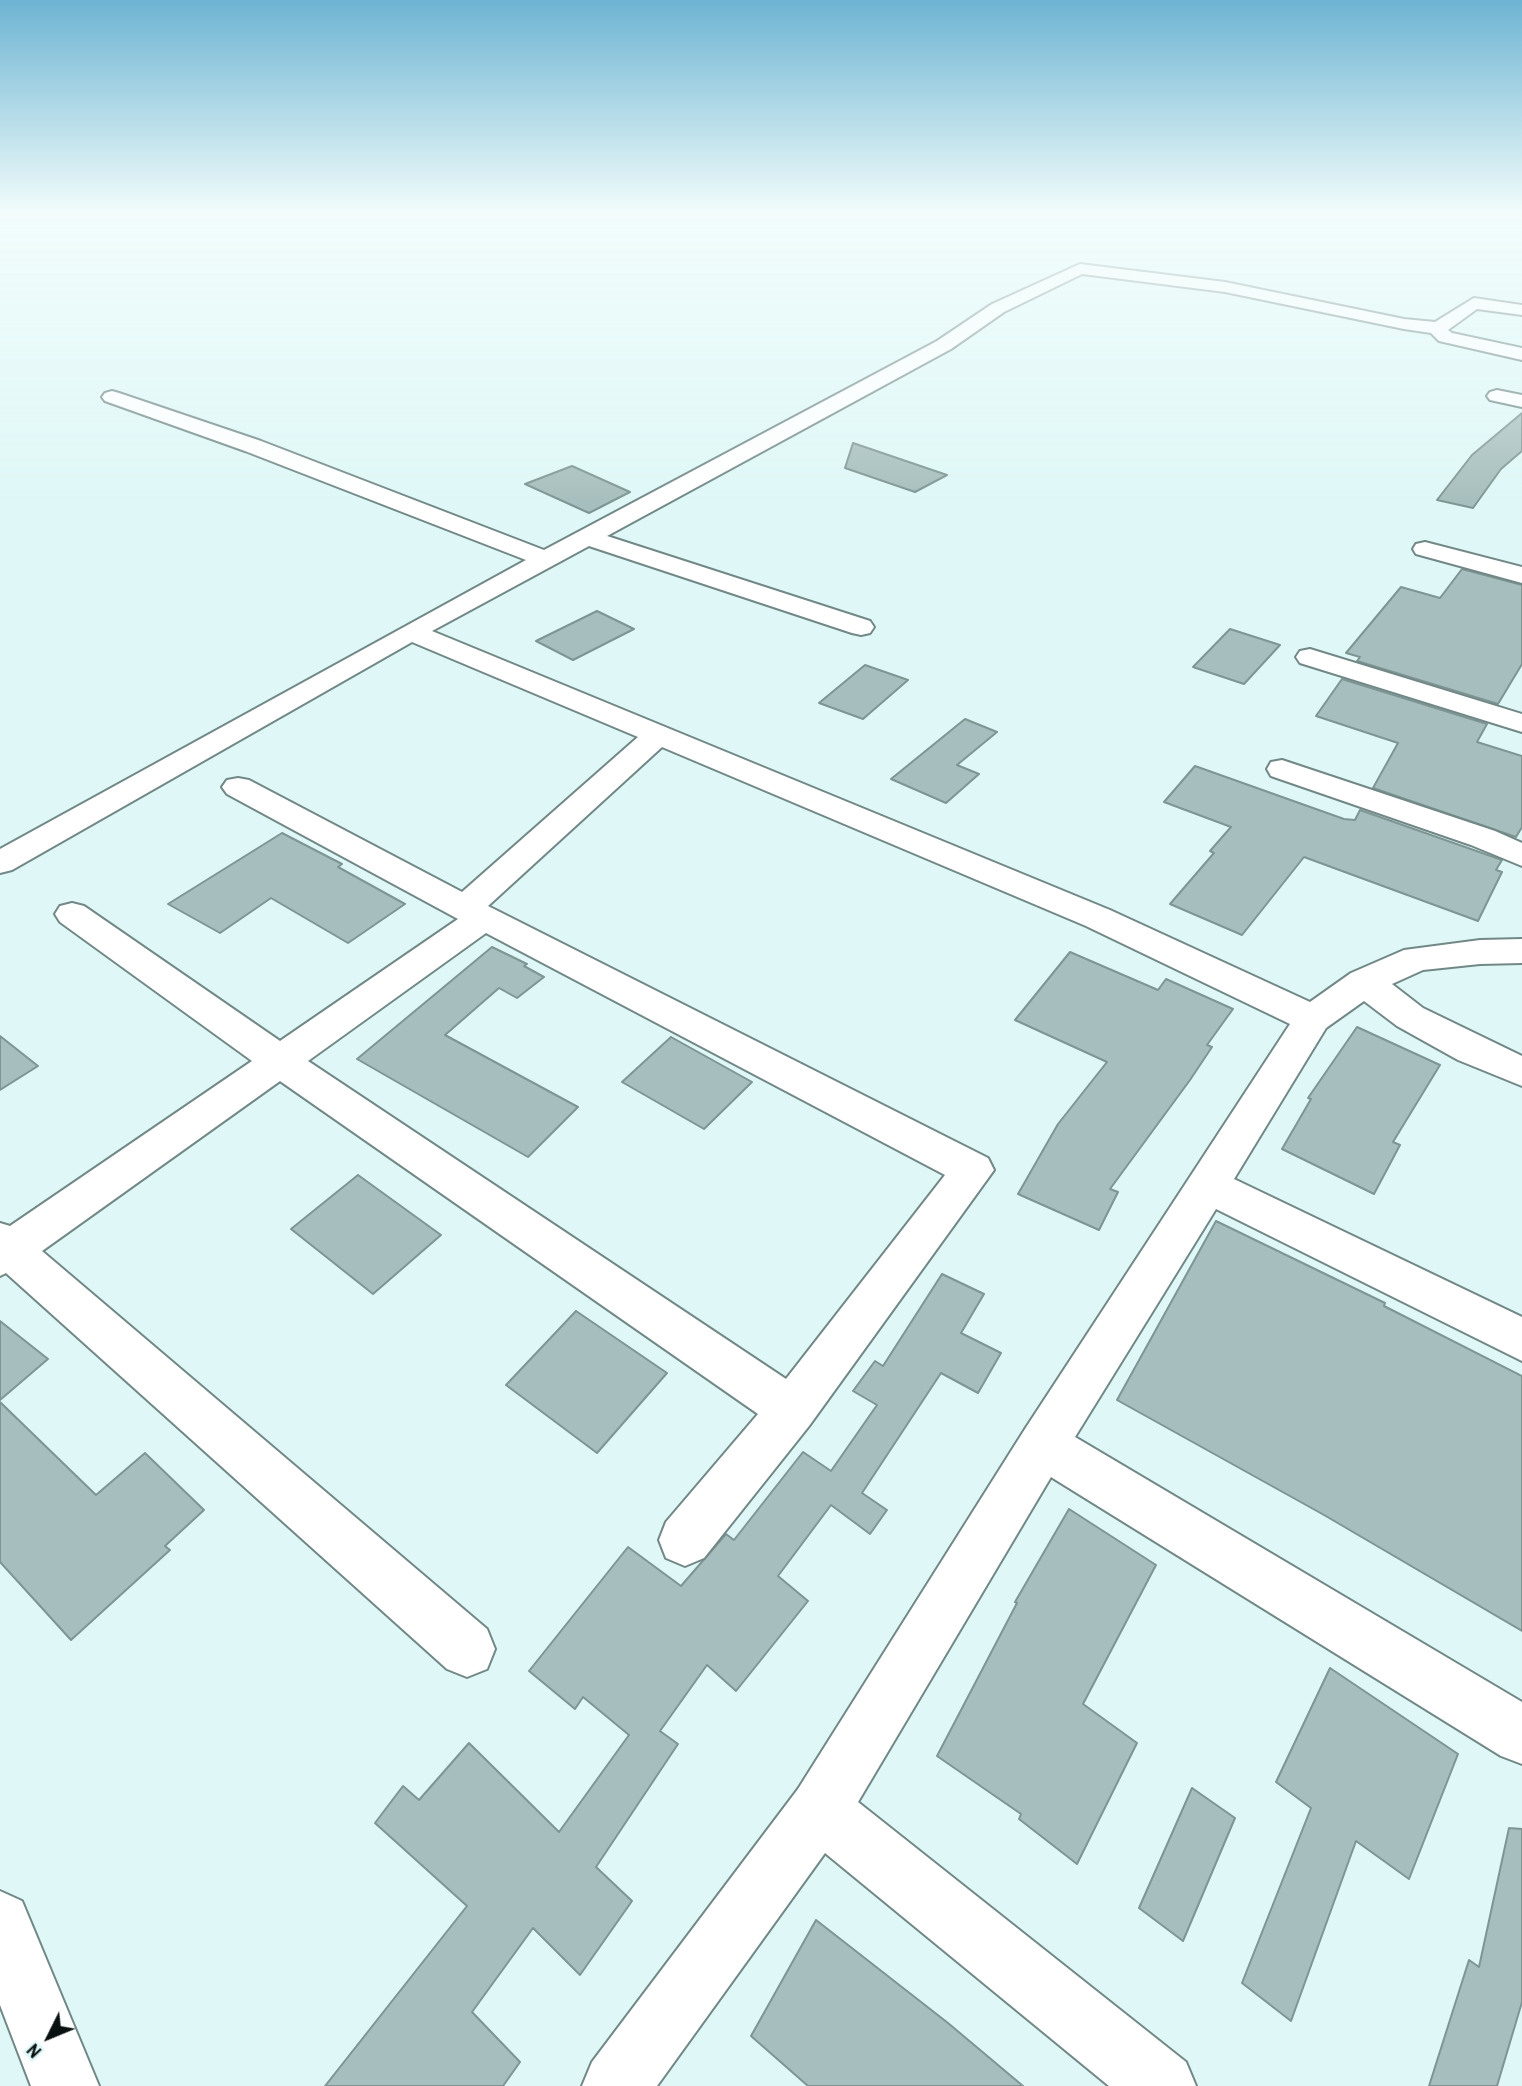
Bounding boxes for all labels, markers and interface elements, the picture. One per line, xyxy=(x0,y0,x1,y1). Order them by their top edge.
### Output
north arrow xyxy=(14,2002,84,2072)
text: N xyxy=(20,2038,47,2064)

